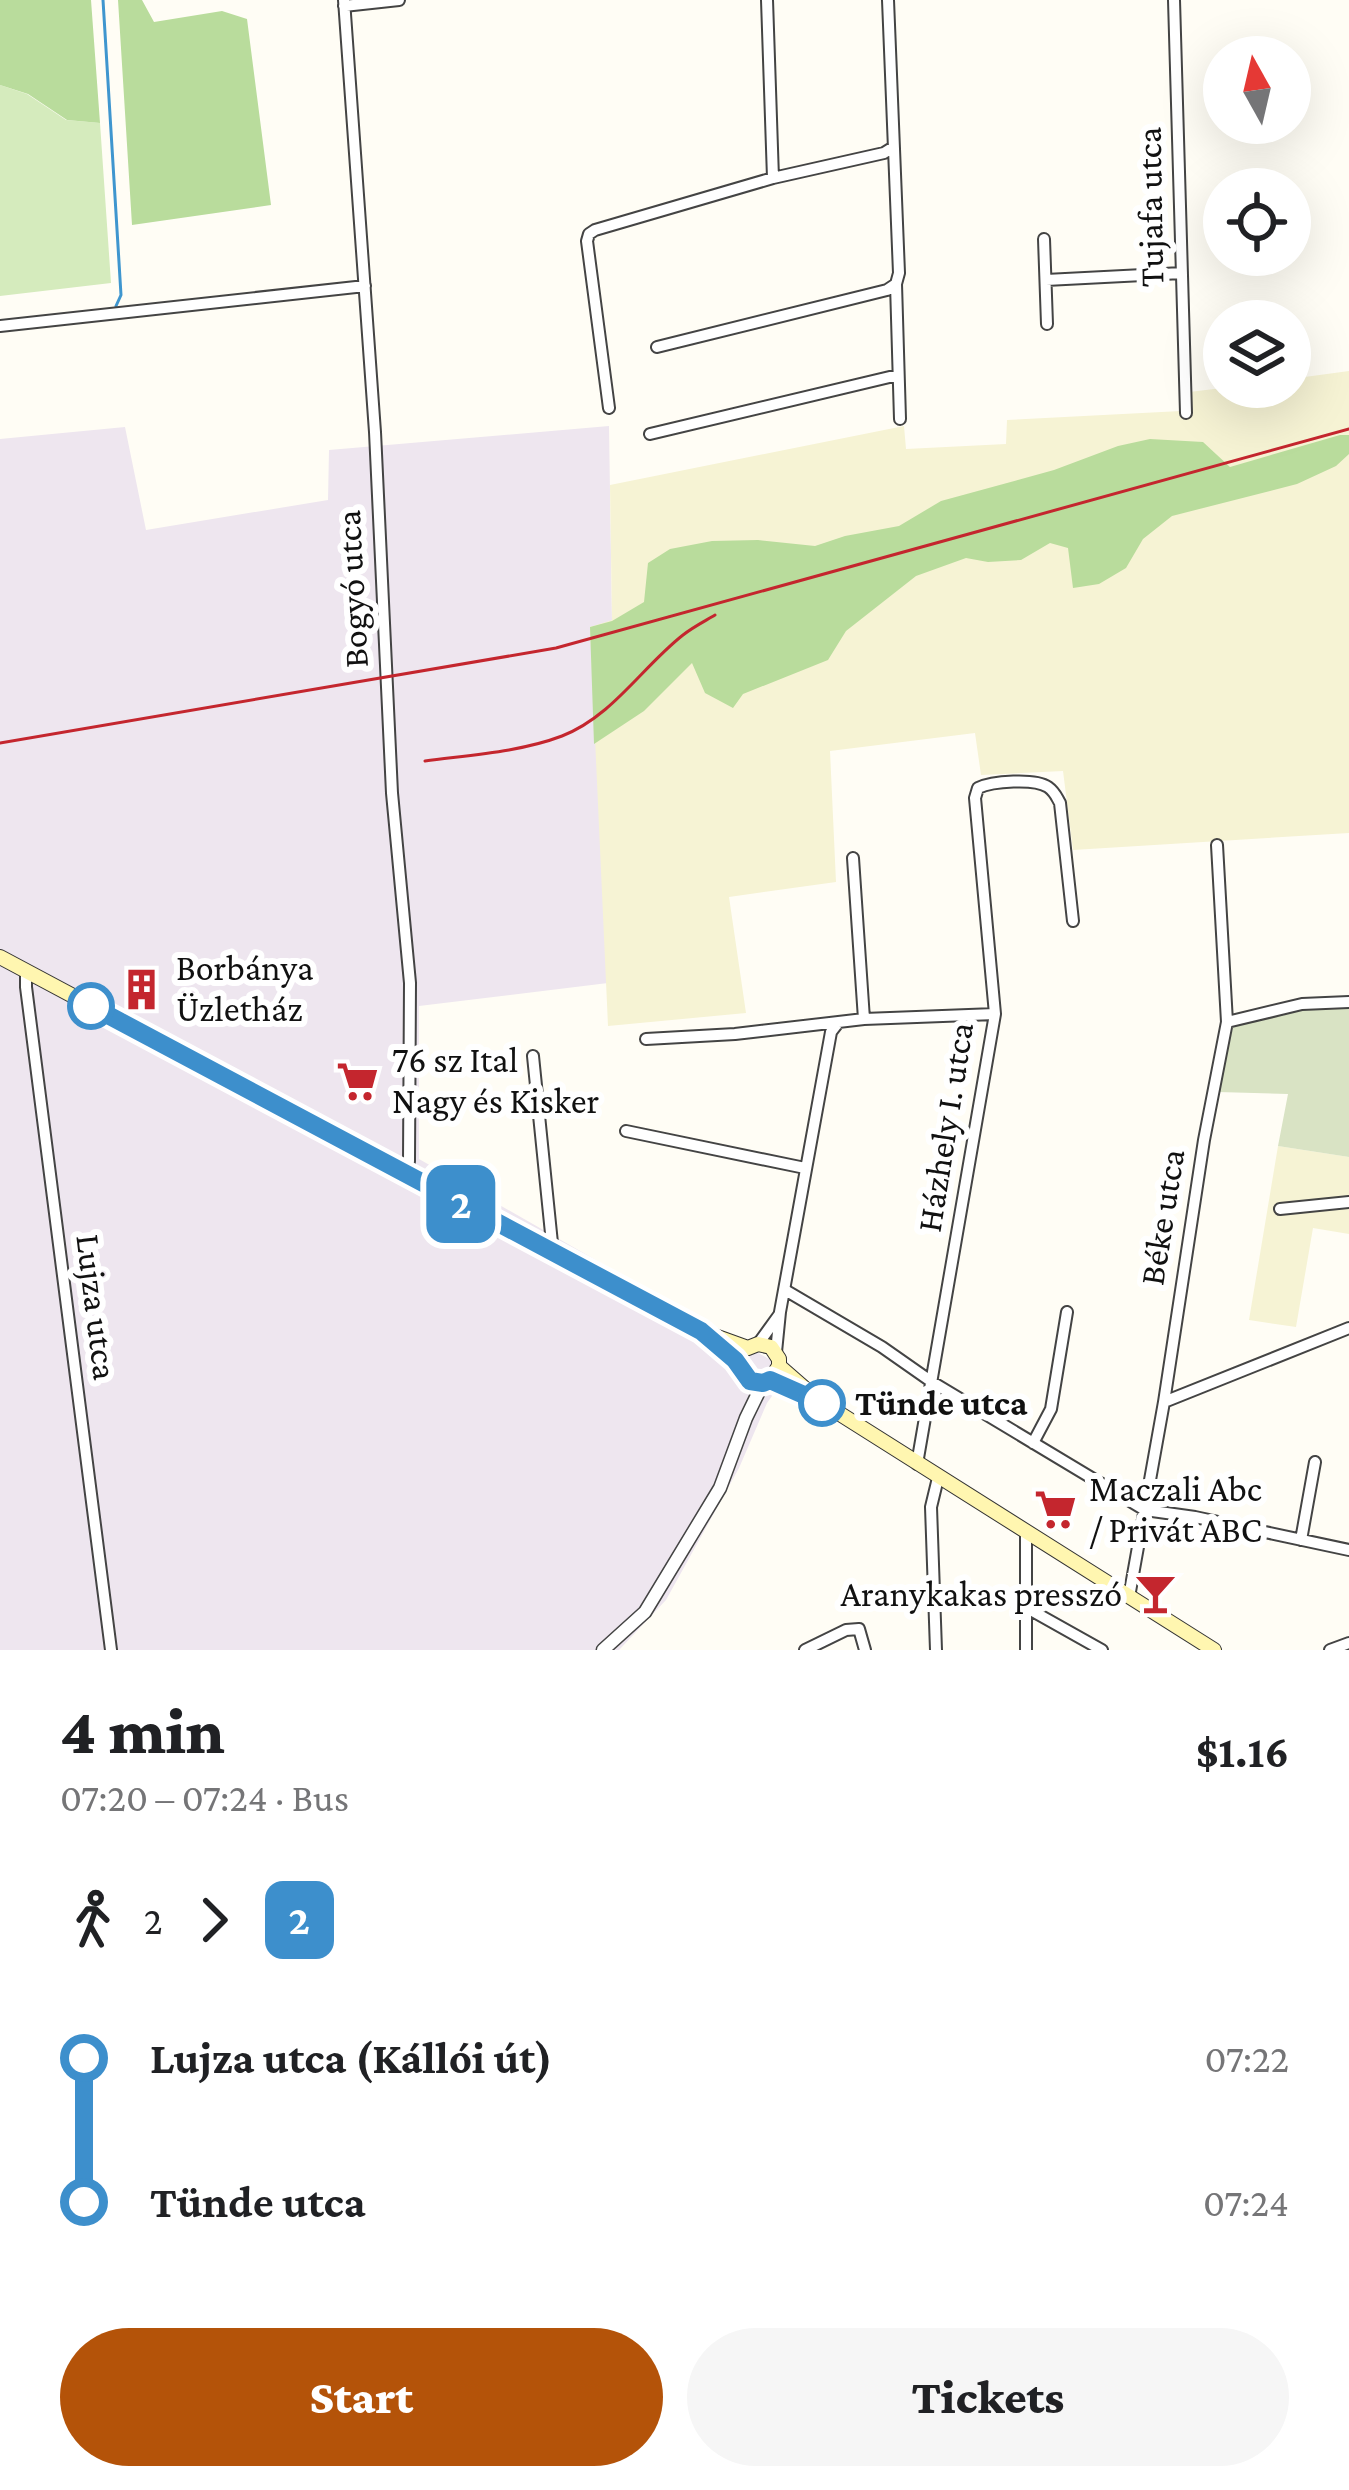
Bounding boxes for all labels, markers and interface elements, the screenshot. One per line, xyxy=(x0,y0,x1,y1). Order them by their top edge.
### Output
north arrow xyxy=(1203,36,1311,144)
map controls xyxy=(1203,36,1311,408)
street label: Tujafa utca xyxy=(1129,126,1171,288)
button: locate xyxy=(1203,168,1311,276)
button: layers xyxy=(1203,300,1311,408)
street label: Bogyó utca xyxy=(328,509,376,669)
place label: Borbánya Üzletház xyxy=(176,948,314,1029)
building icon: Borbánya Üzletház xyxy=(119,966,165,1012)
unlabelled marker xyxy=(69,984,113,1028)
street label: Házhely I. utca xyxy=(909,1019,981,1235)
place label: 76 sz Ital Nagy és Kisker xyxy=(392,1040,600,1121)
supermarket icon: 76 sz Ital Nagy és Kisker xyxy=(335,1058,381,1104)
street label: Béke utca xyxy=(1131,1146,1193,1288)
line badge: 2 xyxy=(422,1165,500,1243)
text: 2 xyxy=(450,1180,472,1227)
street label: Lujza utca xyxy=(68,1232,126,1382)
marker: Tünde utca xyxy=(800,1381,844,1425)
place label: Tünde utca xyxy=(855,1383,1028,1423)
place label: Maczali Abc / Privát ABC xyxy=(1089,1469,1262,1550)
supermarket icon: Maczali Abc / Privát ABC xyxy=(1032,1487,1078,1533)
bar icon: Aranykakas presszó xyxy=(1133,1571,1179,1617)
place label: Aranykakas presszó xyxy=(841,1574,1122,1614)
text: 4 min xyxy=(60,1694,225,1767)
text: $1.16 xyxy=(1196,1727,1289,1777)
text: 07:20 – 07:24 · Bus xyxy=(60,1776,349,1819)
icon: walk xyxy=(60,1887,126,1953)
icon: forward xyxy=(181,1887,247,1953)
text: 2 xyxy=(289,1896,310,1943)
text: 2 xyxy=(144,1899,163,1942)
text: Lujza utca (Kállói út) xyxy=(150,2033,553,2083)
text: 07:22 xyxy=(1205,2037,1289,2080)
text: Tünde utca xyxy=(150,2177,366,2227)
text: 07:24 xyxy=(1203,2181,1289,2224)
button: Start xyxy=(60,2328,663,2466)
button: Tickets xyxy=(687,2328,1289,2466)

